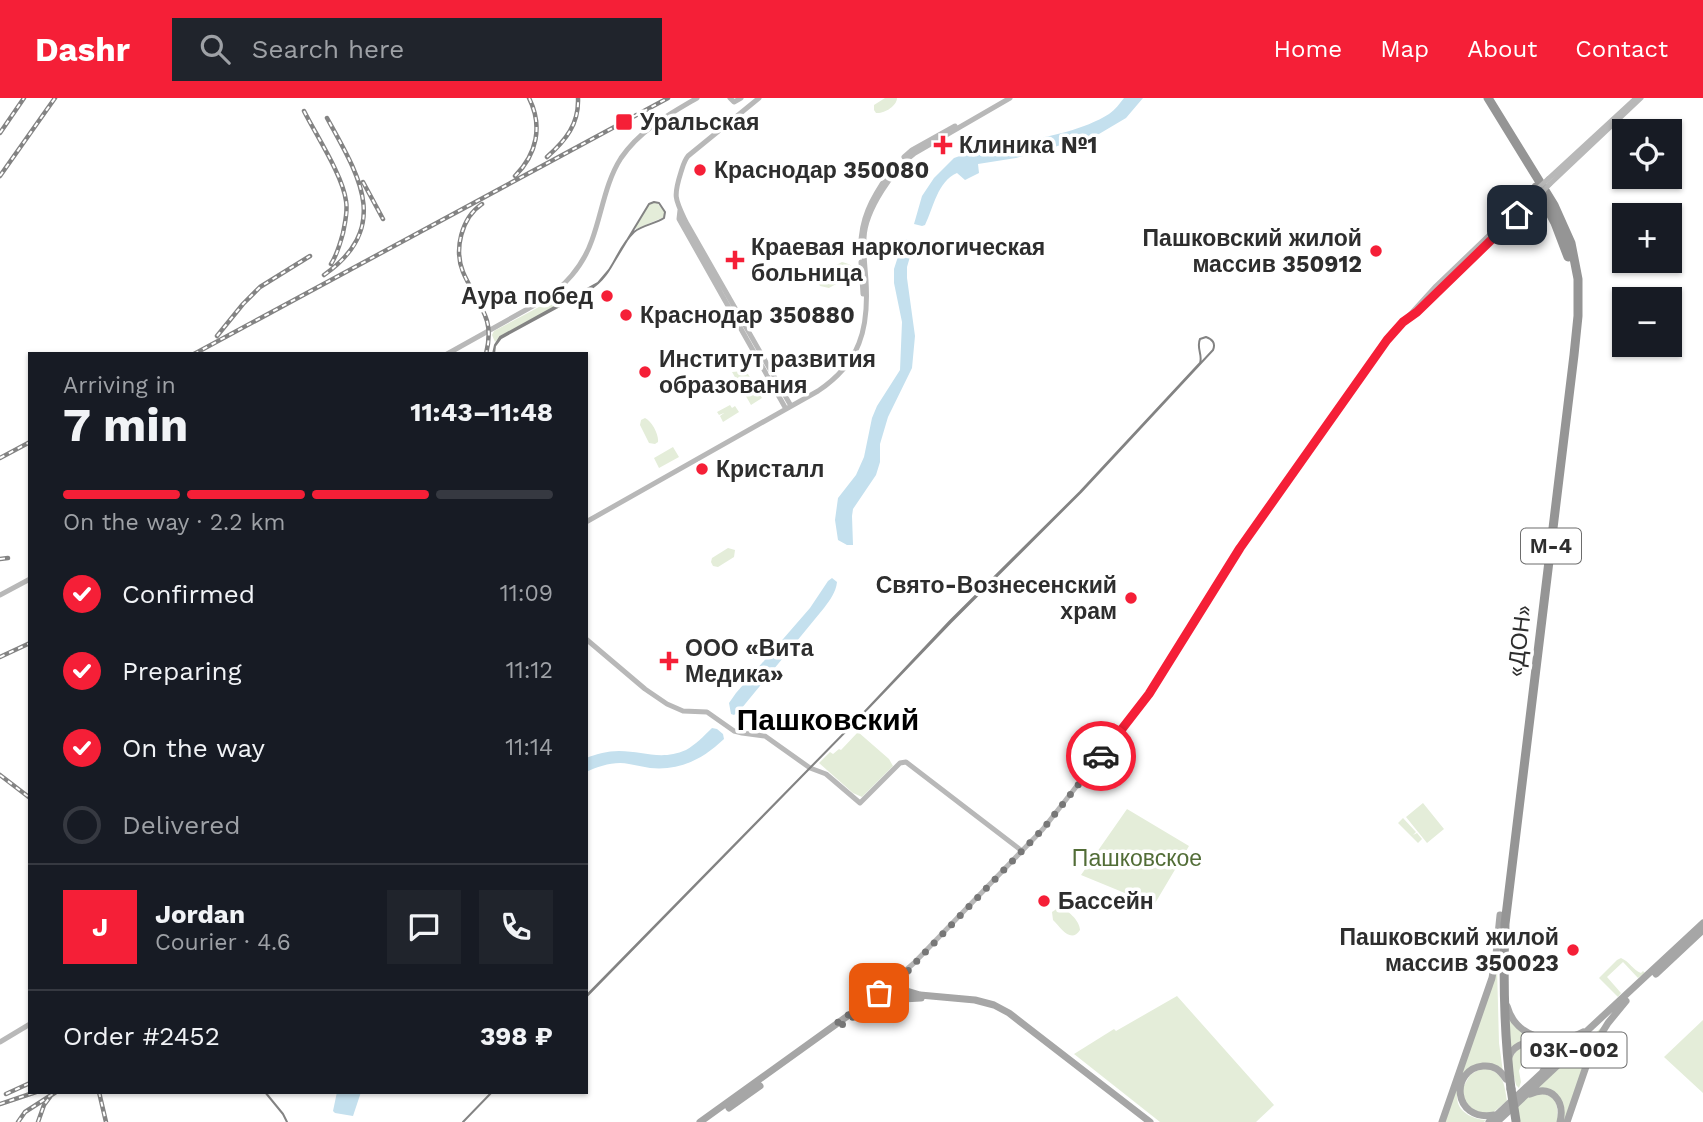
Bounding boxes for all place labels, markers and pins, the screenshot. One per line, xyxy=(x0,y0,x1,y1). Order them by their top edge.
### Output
place label: Уральская xyxy=(640,109,760,136)
marker: Уральская xyxy=(614,112,634,132)
place label: Клиника №1 xyxy=(959,132,1097,159)
marker: Клиника №1 xyxy=(933,135,953,155)
place label: Краснодар 350080 xyxy=(714,157,929,184)
marker: Краснодар 350080 xyxy=(692,162,708,178)
pin xyxy=(1487,185,1547,245)
place label: Пашковский жилой массив 350912 xyxy=(1143,225,1362,278)
place label: Краевая наркологическая больница xyxy=(751,234,1045,287)
marker: Пашковский жилой массив 350912 xyxy=(1368,243,1384,259)
marker: Краевая наркологическая больница xyxy=(725,250,745,270)
place label: Аура побед xyxy=(461,283,593,310)
marker: Аура побед xyxy=(599,288,615,304)
place label: Краснодар 350880 xyxy=(640,302,855,329)
marker: Краснодар 350880 xyxy=(618,307,634,323)
place label: Институт развития образования xyxy=(659,346,876,399)
marker: Институт развития образования xyxy=(637,364,653,380)
place label: Кристалл xyxy=(716,456,824,483)
marker: Кристалл xyxy=(694,461,710,477)
place label: Свято-Вознесенский храм xyxy=(876,572,1117,625)
marker: Свято-Вознесенский храм xyxy=(1123,590,1139,606)
place label: ООО «Вита Медика» xyxy=(685,635,814,688)
marker: ООО «Вита Медика» xyxy=(659,651,679,671)
place label: Бассейн xyxy=(1058,888,1154,915)
marker: Бассейн xyxy=(1036,893,1052,909)
place label: Пашковский жилой массив 350023 xyxy=(1340,924,1559,977)
marker: Пашковский жилой массив 350023 xyxy=(1565,942,1581,958)
pin xyxy=(849,963,909,1023)

